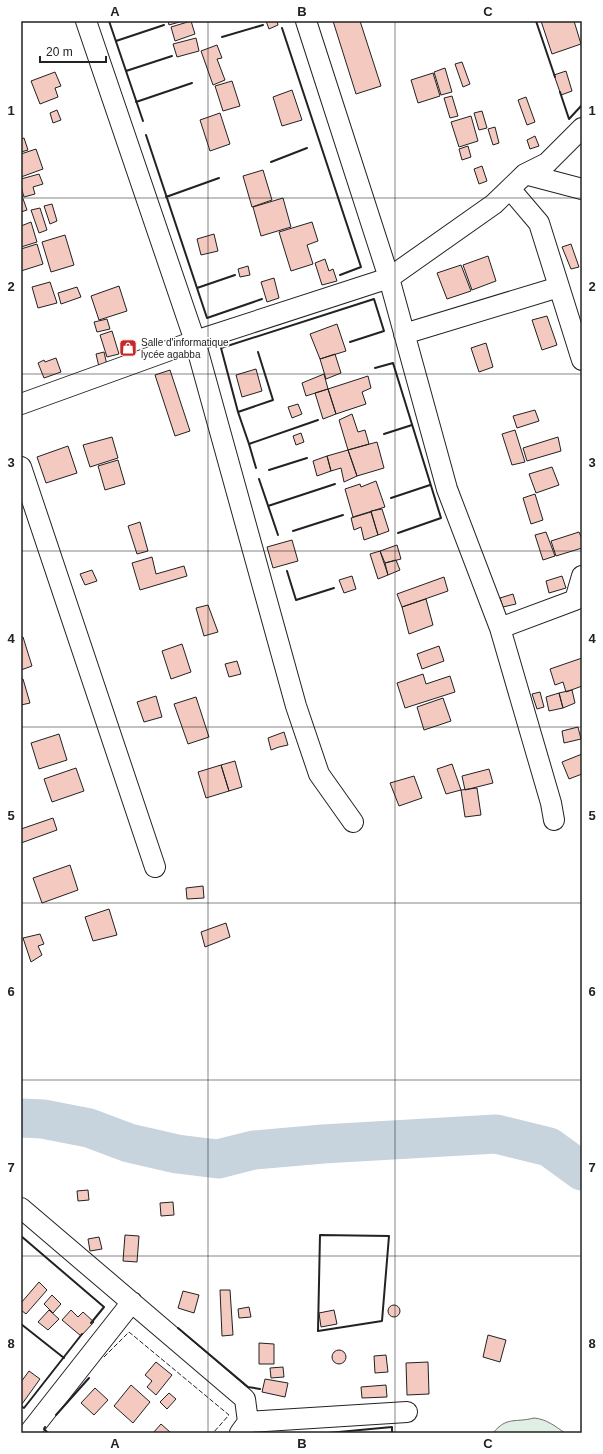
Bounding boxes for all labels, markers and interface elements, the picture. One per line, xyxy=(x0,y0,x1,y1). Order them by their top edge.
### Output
text: A xyxy=(110,4,120,19)
text: B xyxy=(297,4,307,19)
text: C xyxy=(483,4,493,19)
scale bar xyxy=(40,38,106,64)
text: 20 m xyxy=(46,45,73,59)
text: 1 xyxy=(7,103,15,118)
text: 1 xyxy=(588,103,596,118)
text: 2 xyxy=(7,279,15,294)
text: 2 xyxy=(588,279,596,294)
place label: Salle d'informatique lycée agabba xyxy=(141,337,229,360)
shop icon: Salle d'informatique lycée agabba xyxy=(118,338,138,358)
text: 3 xyxy=(7,455,15,470)
text: 3 xyxy=(588,455,596,470)
text: 4 xyxy=(7,631,15,646)
text: 4 xyxy=(588,631,596,646)
text: 5 xyxy=(7,808,15,823)
text: 5 xyxy=(588,808,596,823)
text: 6 xyxy=(7,984,15,999)
text: 6 xyxy=(588,984,596,999)
text: 7 xyxy=(7,1160,15,1175)
text: 7 xyxy=(588,1160,596,1175)
text: 8 xyxy=(7,1336,15,1351)
text: 8 xyxy=(588,1336,596,1351)
text: A xyxy=(110,1436,120,1451)
text: B xyxy=(297,1436,307,1451)
text: C xyxy=(483,1436,493,1451)

